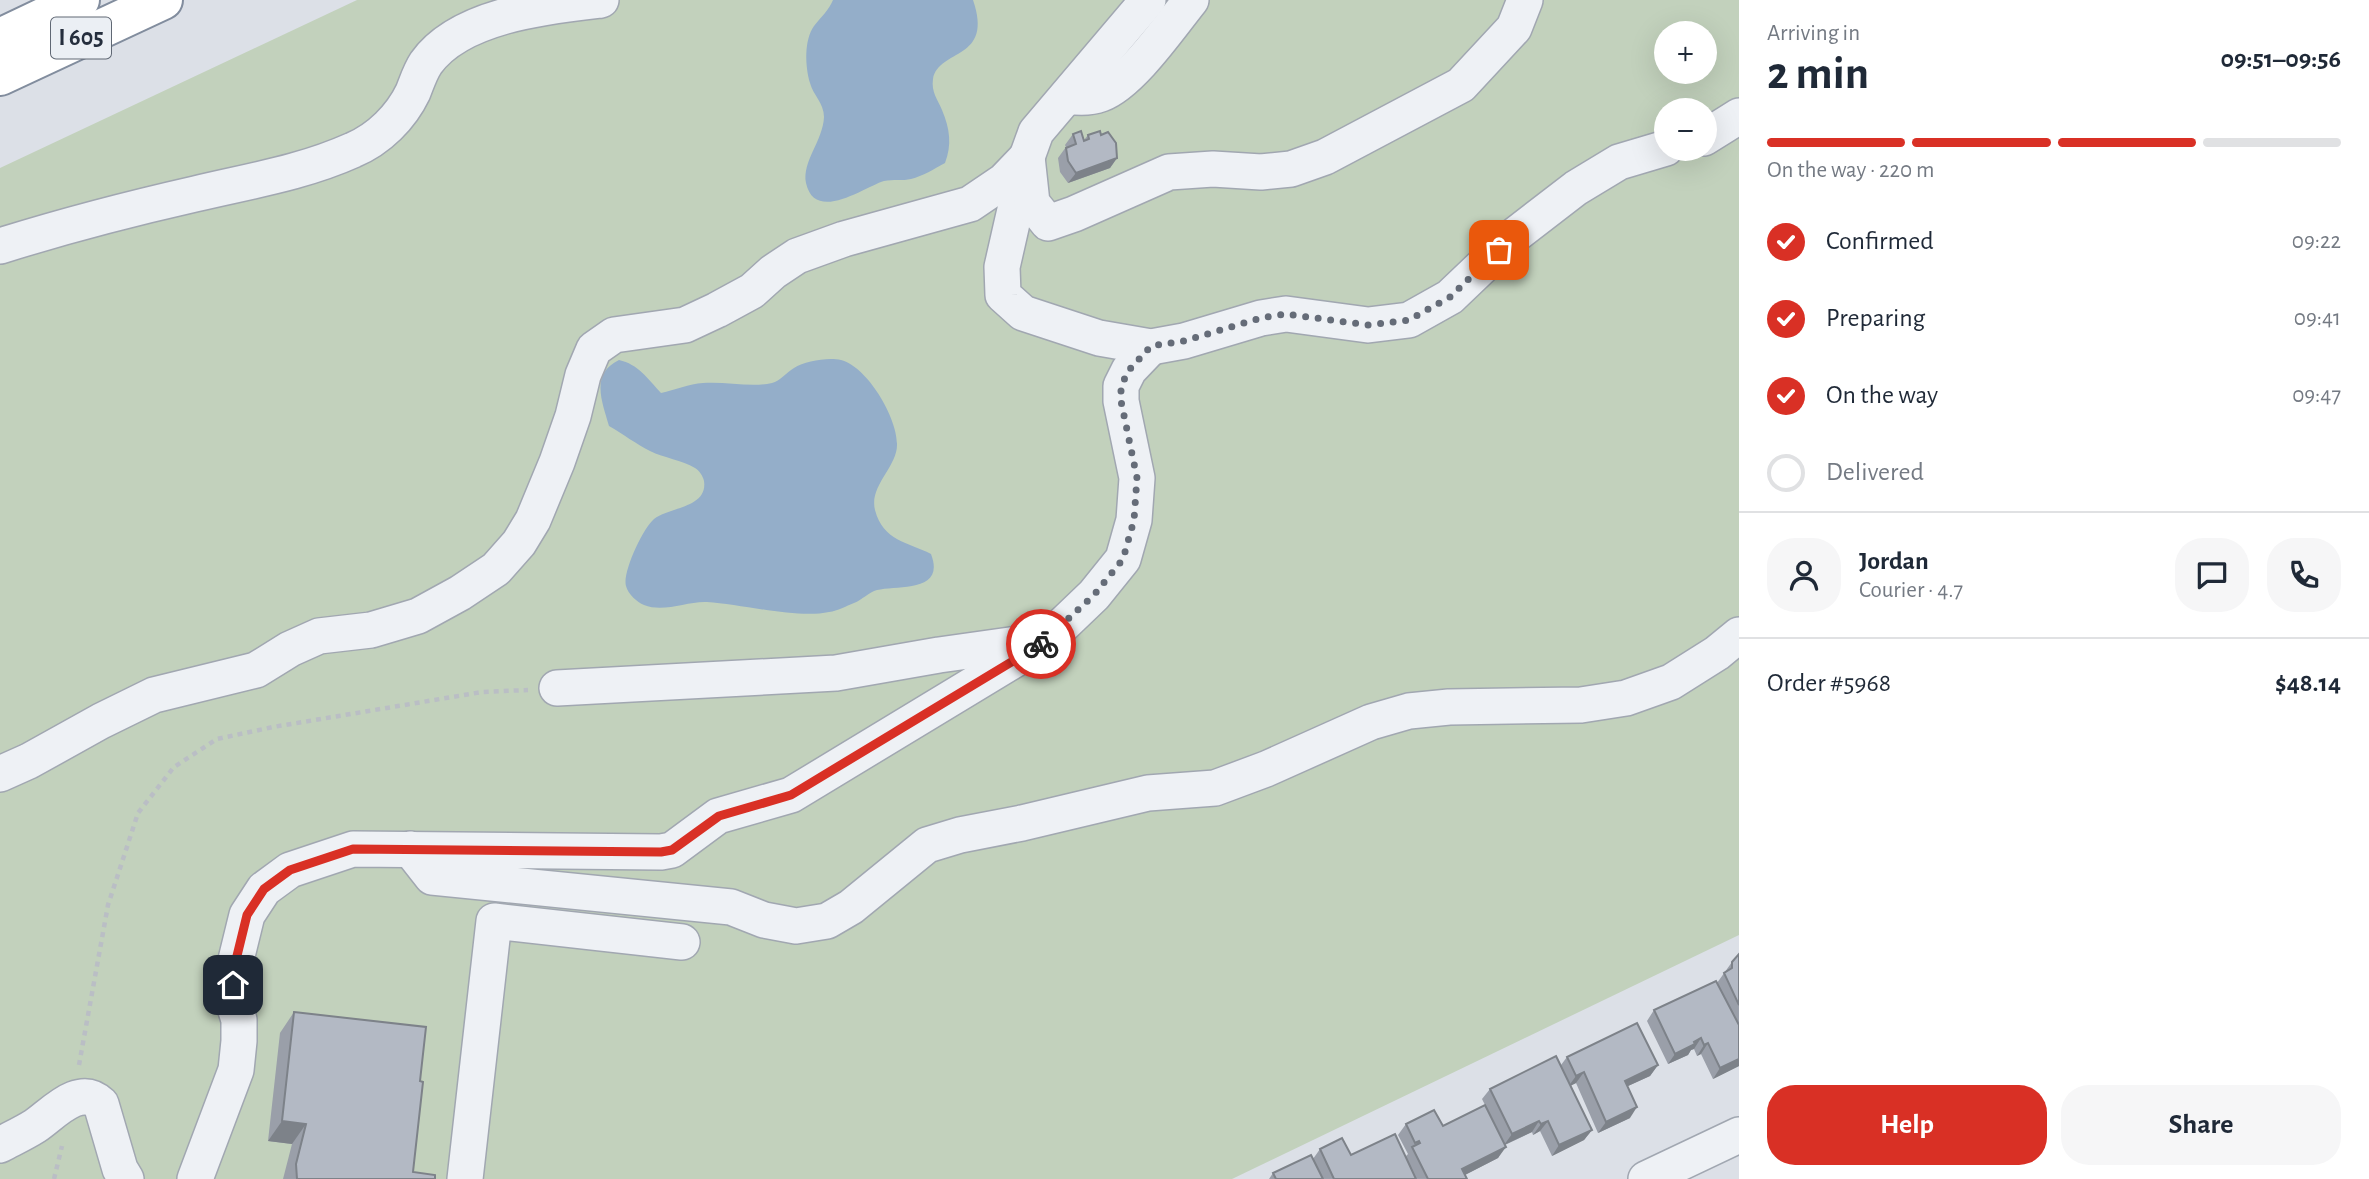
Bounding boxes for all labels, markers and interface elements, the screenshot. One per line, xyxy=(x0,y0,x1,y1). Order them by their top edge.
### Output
road number: I 605 xyxy=(51,18,111,58)
map controls xyxy=(1654,21,1717,161)
button: + xyxy=(1654,21,1717,84)
text: Arriving in xyxy=(1767,22,1860,45)
text: 09:51–09:56 xyxy=(2221,46,2341,72)
text: 2 min xyxy=(1767,51,1869,97)
button: − xyxy=(1654,98,1717,161)
text: On the way · 220 m xyxy=(1767,159,1934,182)
pin xyxy=(1469,220,1529,280)
icon: check xyxy=(1767,223,1805,261)
text: Confirmed xyxy=(1826,228,1934,254)
text: 09:22 xyxy=(2292,230,2341,253)
icon: bag xyxy=(1480,231,1518,269)
icon: check xyxy=(1767,300,1805,338)
text: Preparing xyxy=(1826,305,1925,331)
text: 09:41 xyxy=(2294,307,2341,330)
icon: check xyxy=(1767,377,1805,415)
text: On the way xyxy=(1826,382,1938,408)
text: 09:47 xyxy=(2292,384,2341,407)
text: Delivered xyxy=(1826,459,1924,485)
button: person xyxy=(1767,538,1841,612)
button: chat xyxy=(2175,538,2249,612)
button: phone xyxy=(2267,538,2341,612)
text: Jordan xyxy=(1859,548,1929,574)
text: Courier · 4.7 xyxy=(1859,579,1963,602)
courier xyxy=(1006,609,1076,679)
icon: bike xyxy=(1022,625,1060,663)
text: Order #5968 xyxy=(1767,670,1891,696)
text: $48.14 xyxy=(2275,670,2341,696)
pin xyxy=(203,955,263,1015)
icon: home xyxy=(214,966,252,1004)
button: Help xyxy=(1767,1085,2047,1165)
button: Share xyxy=(2061,1085,2341,1165)

